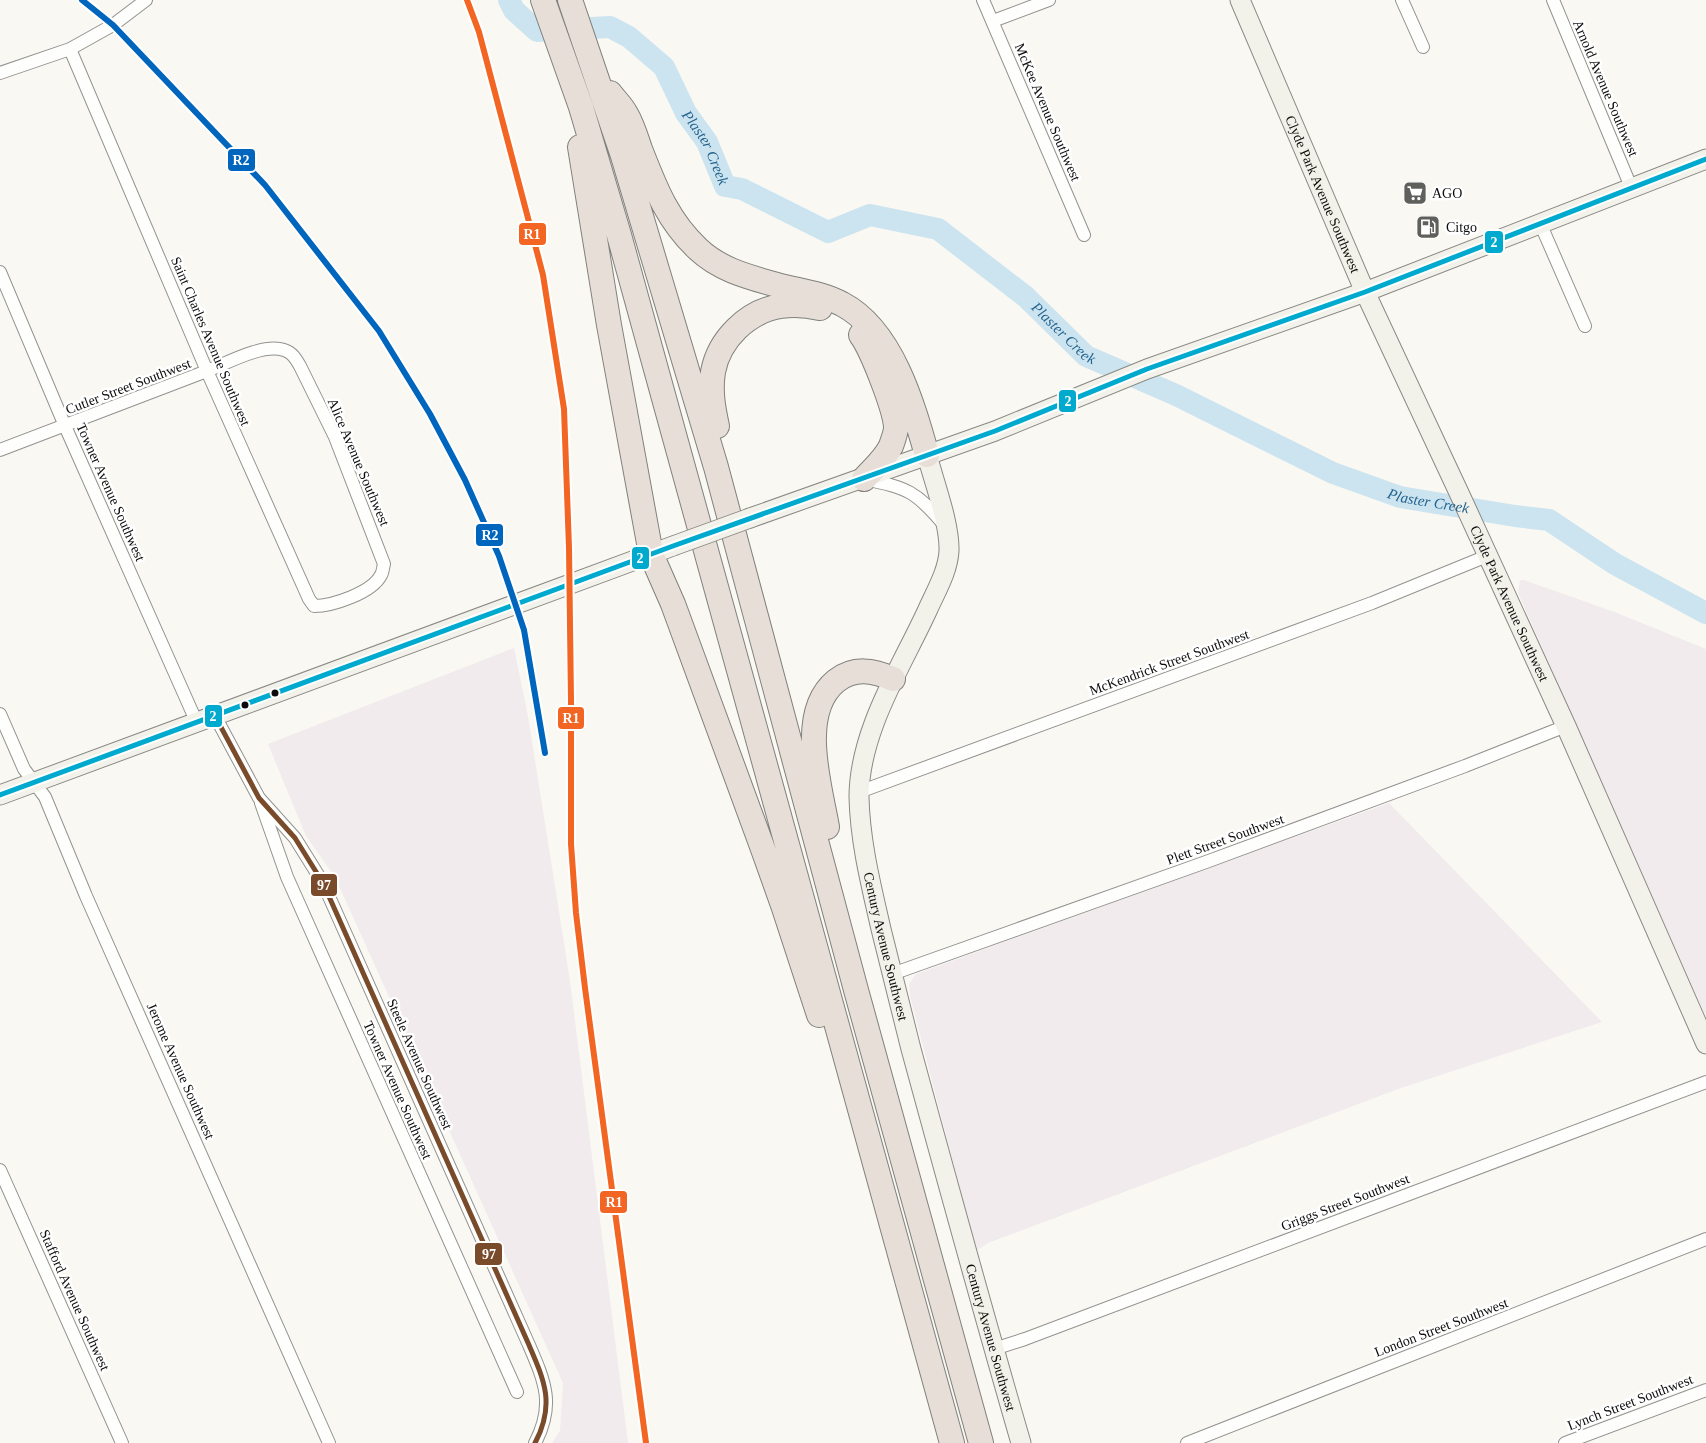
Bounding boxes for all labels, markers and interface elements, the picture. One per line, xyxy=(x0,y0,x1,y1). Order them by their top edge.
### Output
street label: Arnold Avenue Southwest xyxy=(1570,18,1641,159)
street label: McKee Avenue Southwest xyxy=(1012,41,1083,183)
water label: Plaster Creek xyxy=(678,107,732,187)
street label: Clyde Park Avenue Southwest xyxy=(1282,113,1363,275)
line badge: R2 xyxy=(227,148,256,172)
text: R2 xyxy=(232,153,250,168)
supermarket icon: AGO xyxy=(1402,180,1428,206)
place label: AGO xyxy=(1432,186,1462,201)
fuel station icon: Citgo xyxy=(1415,214,1441,240)
place label: Citgo xyxy=(1446,220,1477,235)
line badge: R1 xyxy=(518,222,547,246)
text: R1 xyxy=(523,227,541,242)
line badge: 2 xyxy=(1484,230,1504,254)
text: 2 xyxy=(1491,235,1498,250)
street label: Saint Charles Avenue Southwest xyxy=(168,254,253,428)
water label: Plaster Creek xyxy=(1028,298,1098,367)
street label: Cutler Street Southwest xyxy=(63,356,193,417)
line badge: 2 xyxy=(1058,389,1077,413)
text: 2 xyxy=(1065,394,1072,409)
street label: Alice Avenue Southwest xyxy=(325,396,392,528)
street label: Towner Avenue Southwest xyxy=(73,421,148,564)
water label: Plaster Creek xyxy=(1384,485,1471,516)
line badge: R2 xyxy=(475,523,504,547)
street label: Clyde Park Avenue Southwest xyxy=(1467,523,1552,684)
text: R2 xyxy=(481,528,499,543)
line badge: 2 xyxy=(631,546,650,570)
text: 2 xyxy=(637,551,644,566)
street label: McKendrick Street Southwest xyxy=(1087,627,1251,698)
unlabelled marker xyxy=(270,688,280,698)
unlabelled marker xyxy=(240,700,250,710)
line badge: 2 xyxy=(204,704,223,728)
line badge: R1 xyxy=(557,706,585,730)
text: 2 xyxy=(210,709,217,724)
text: R1 xyxy=(562,711,580,726)
street label: Plett Street Southwest xyxy=(1164,811,1286,868)
street label: Century Avenue Southwest xyxy=(861,871,911,1022)
line badge: 97 xyxy=(310,873,338,897)
text: 97 xyxy=(317,878,331,893)
street label: Steele Avenue Southwest xyxy=(384,997,455,1132)
street label: Jerome Avenue Southwest xyxy=(144,1001,217,1142)
street label: Towner Avenue Southwest xyxy=(360,1019,435,1162)
street label: Griggs Street Southwest xyxy=(1279,1171,1411,1234)
line badge: R1 xyxy=(599,1190,628,1214)
text: R1 xyxy=(605,1195,623,1210)
street label: Stafford Avenue Southwest xyxy=(37,1227,112,1373)
line badge: 97 xyxy=(474,1242,503,1266)
text: 97 xyxy=(482,1247,496,1262)
street label: Century Avenue Southwest xyxy=(963,1262,1018,1413)
street label: London Street Southwest xyxy=(1372,1295,1510,1360)
street label: Lynch Street Southwest xyxy=(1565,1372,1695,1433)

